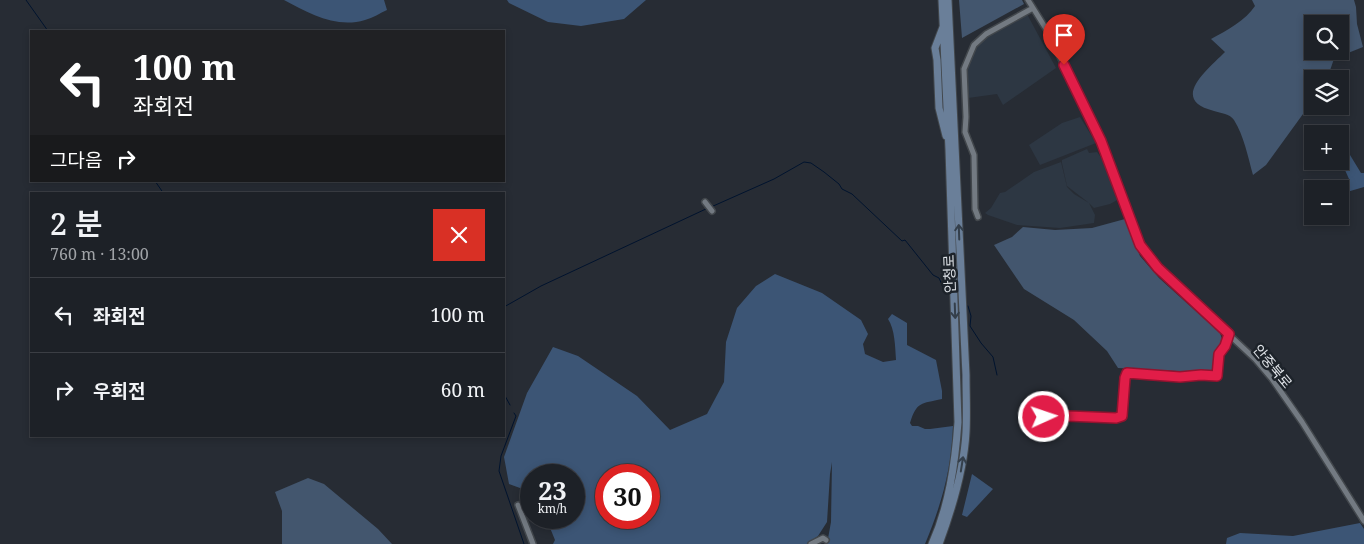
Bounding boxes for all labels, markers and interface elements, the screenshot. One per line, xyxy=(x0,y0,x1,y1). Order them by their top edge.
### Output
pin xyxy=(1043,14,1085,65)
map controls xyxy=(1304,15,1349,225)
button: search xyxy=(1304,15,1349,60)
icon: arrive xyxy=(1050,21,1078,49)
text: 100 m xyxy=(133,43,236,90)
icon: left xyxy=(50,50,115,115)
button: layers xyxy=(1304,70,1349,115)
text: 좌회전 xyxy=(133,90,194,120)
button: + xyxy=(1304,125,1349,170)
icon: right xyxy=(112,145,140,173)
text: 그다음 xyxy=(50,147,102,173)
button: − xyxy=(1304,180,1349,225)
text: 2 분 xyxy=(50,203,102,244)
button: close xyxy=(433,209,485,261)
one-way arrow xyxy=(955,224,964,240)
text: 760 m · 13:00 xyxy=(50,243,149,265)
street label: 안청로 xyxy=(939,254,959,294)
icon: left xyxy=(50,301,78,329)
text: 100 m xyxy=(430,302,485,328)
text: 좌회전 xyxy=(93,303,145,329)
one-way arrow xyxy=(950,303,959,319)
street label: 안중북로 xyxy=(1249,340,1297,392)
icon: right xyxy=(50,376,78,404)
text: 60 m xyxy=(441,377,485,403)
text: 우회전 xyxy=(93,378,145,404)
position arrow xyxy=(1017,390,1069,442)
one-way arrow xyxy=(957,456,967,472)
speed limit sign: 30 xyxy=(595,464,660,529)
text: 23 xyxy=(538,473,567,507)
text: km/h xyxy=(538,500,567,517)

